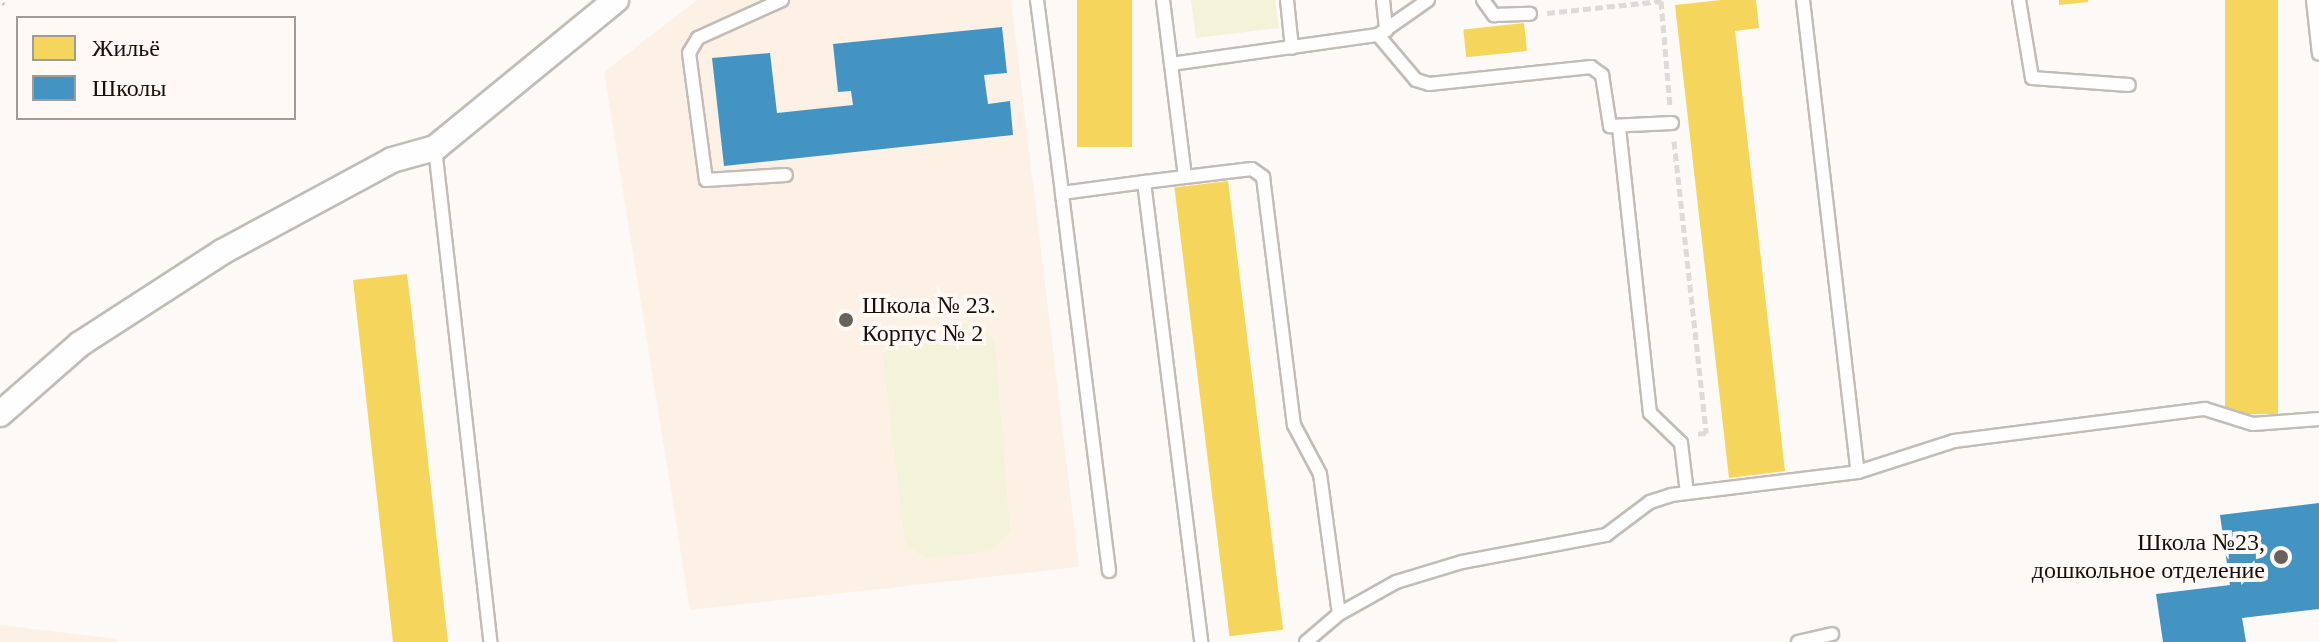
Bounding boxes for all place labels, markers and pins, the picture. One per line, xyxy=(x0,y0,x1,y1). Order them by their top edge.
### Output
place label: Школа № 23. Корпус № 2 xyxy=(862,292,996,348)
marker: Школа № 23. Корпус № 2 xyxy=(837,311,855,329)
place label: Школа №23, дошкольное отделение xyxy=(2032,529,2265,585)
marker: Школа №23, дошкольное отделение xyxy=(2272,548,2290,566)

